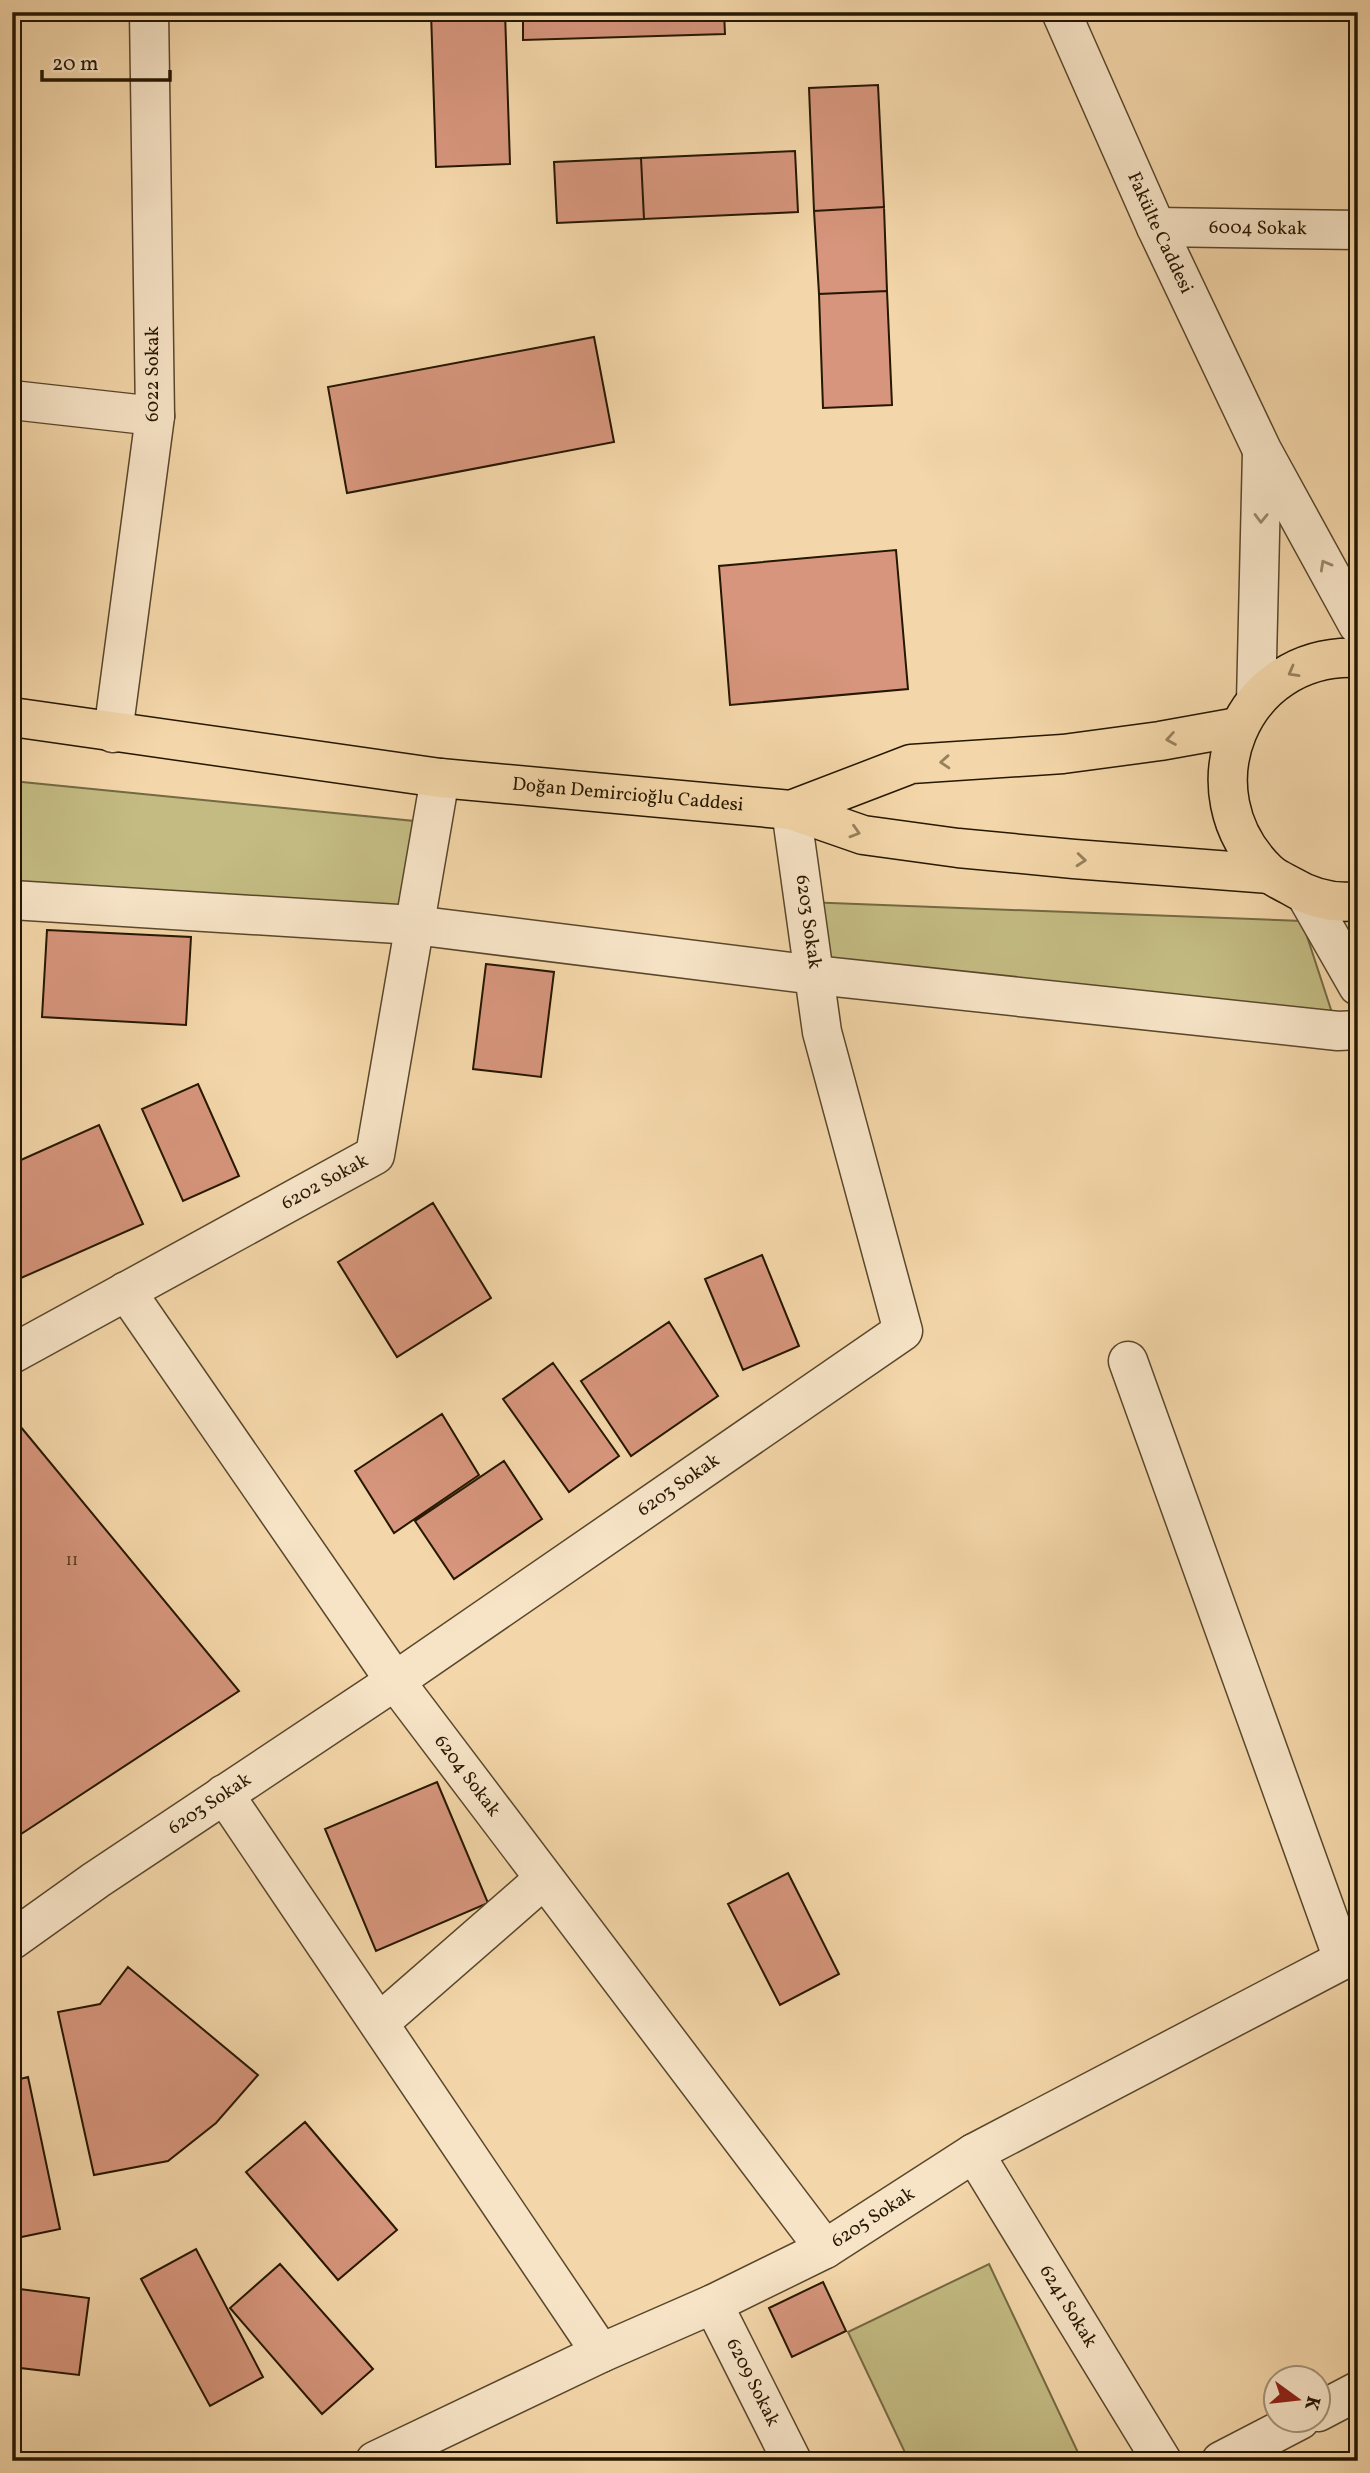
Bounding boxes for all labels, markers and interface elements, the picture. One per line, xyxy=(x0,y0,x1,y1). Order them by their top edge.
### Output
scale bar xyxy=(42,38,170,82)
text: 20 m xyxy=(52,50,98,79)
street label: Fakülte Caddesi xyxy=(1120,168,1199,298)
street label: 6004 Sokak xyxy=(1209,215,1307,242)
street label: 6022 Sokak xyxy=(140,326,166,422)
one-way arrow xyxy=(1253,513,1268,524)
one-way arrow xyxy=(1320,560,1333,572)
one-way arrow xyxy=(1287,664,1300,677)
one-way arrow xyxy=(1165,731,1177,746)
one-way arrow xyxy=(939,754,950,769)
street label: Doğan Demircioğlu Caddesi xyxy=(511,772,745,819)
one-way arrow xyxy=(849,824,861,839)
one-way arrow xyxy=(1076,852,1087,867)
street label: 6203 Sokak xyxy=(789,873,827,971)
street label: 6202 Sokak xyxy=(277,1148,373,1217)
street label: 6203 Sokak xyxy=(632,1448,725,1523)
house number: 11 xyxy=(66,1550,78,1572)
street label: 6204 Sokak xyxy=(428,1730,506,1822)
street label: 6203 Sokak xyxy=(163,1767,257,1841)
street label: 6205 Sokak xyxy=(827,2181,920,2254)
street label: 6241 Sokak xyxy=(1033,2260,1103,2353)
street label: 6209 Sokak xyxy=(719,2334,786,2431)
north arrow xyxy=(1262,2364,1332,2434)
text: K xyxy=(1297,2393,1326,2413)

